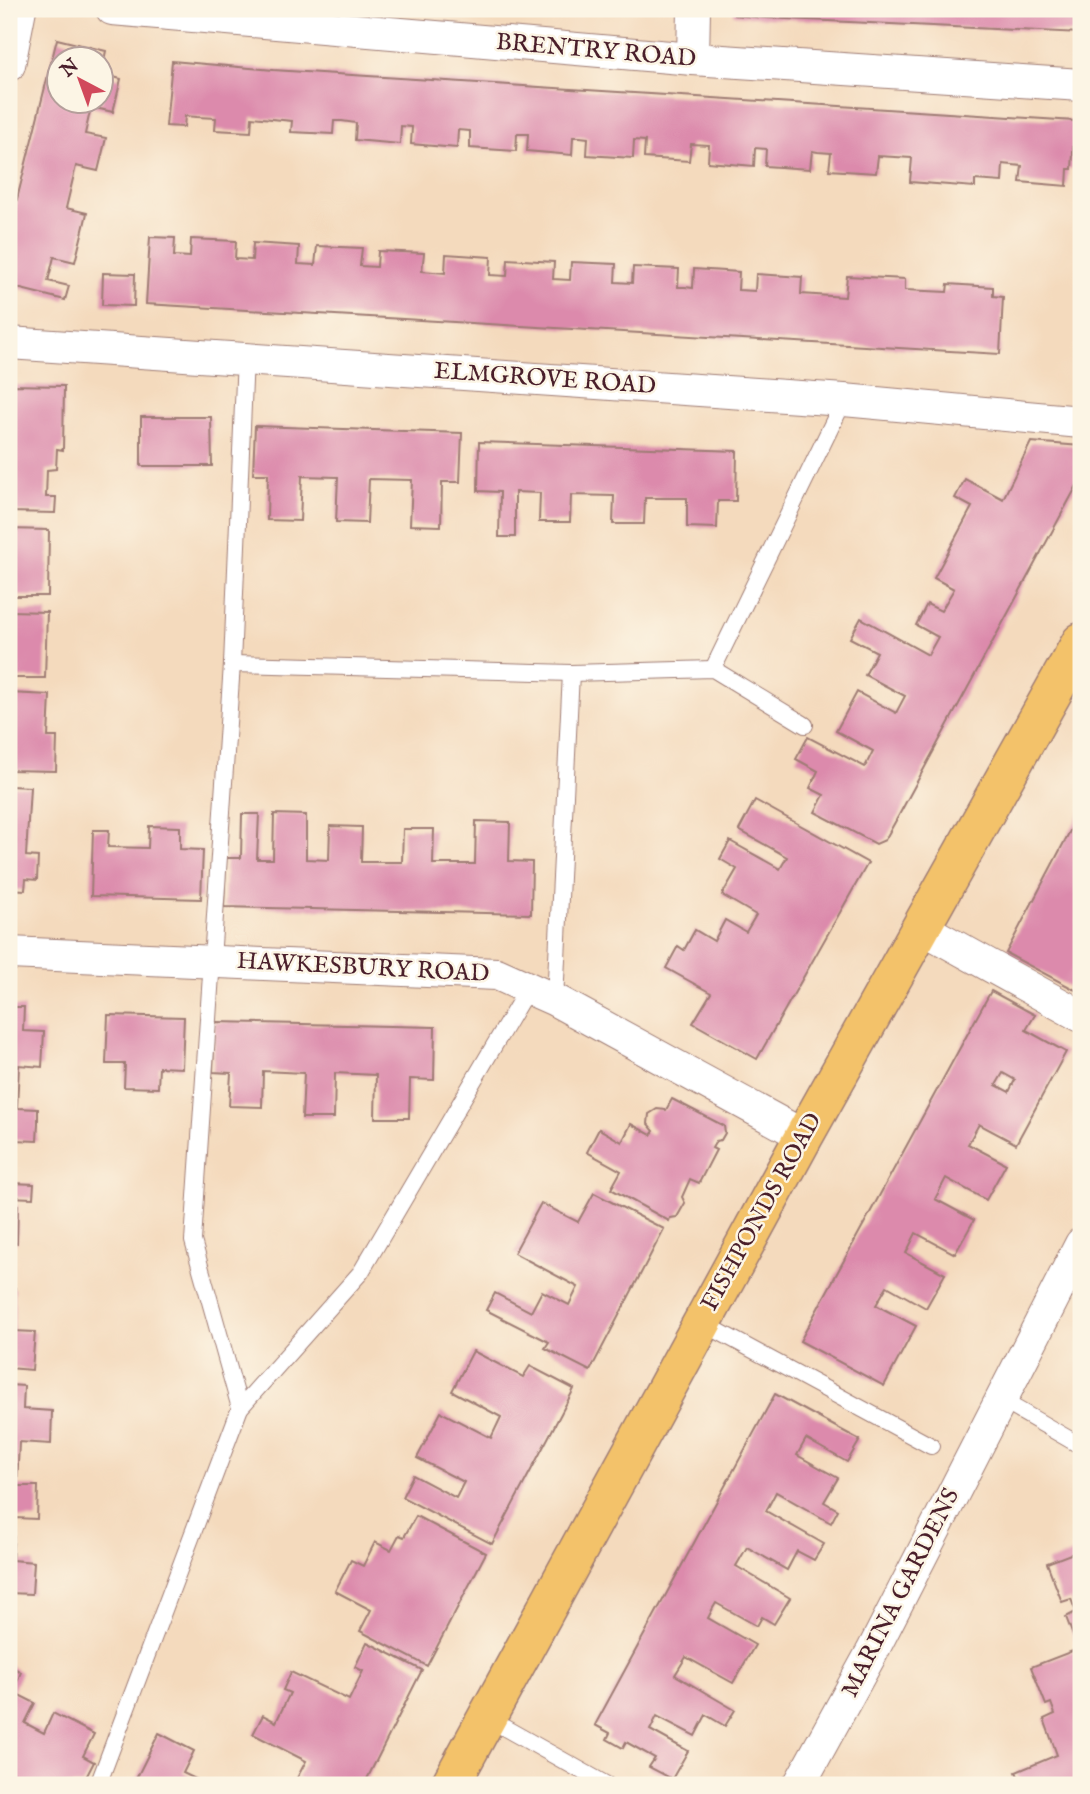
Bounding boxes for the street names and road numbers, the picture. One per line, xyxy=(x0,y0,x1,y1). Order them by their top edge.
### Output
street label: BRENTRY ROAD xyxy=(495,27,697,75)
street label: ELMGROVE ROAD xyxy=(433,356,657,402)
street label: HAWKESBURY ROAD xyxy=(236,946,490,990)
street label: FISHPONDS ROAD xyxy=(695,1107,829,1317)
street label: MARINA GARDENS xyxy=(835,1483,967,1703)

